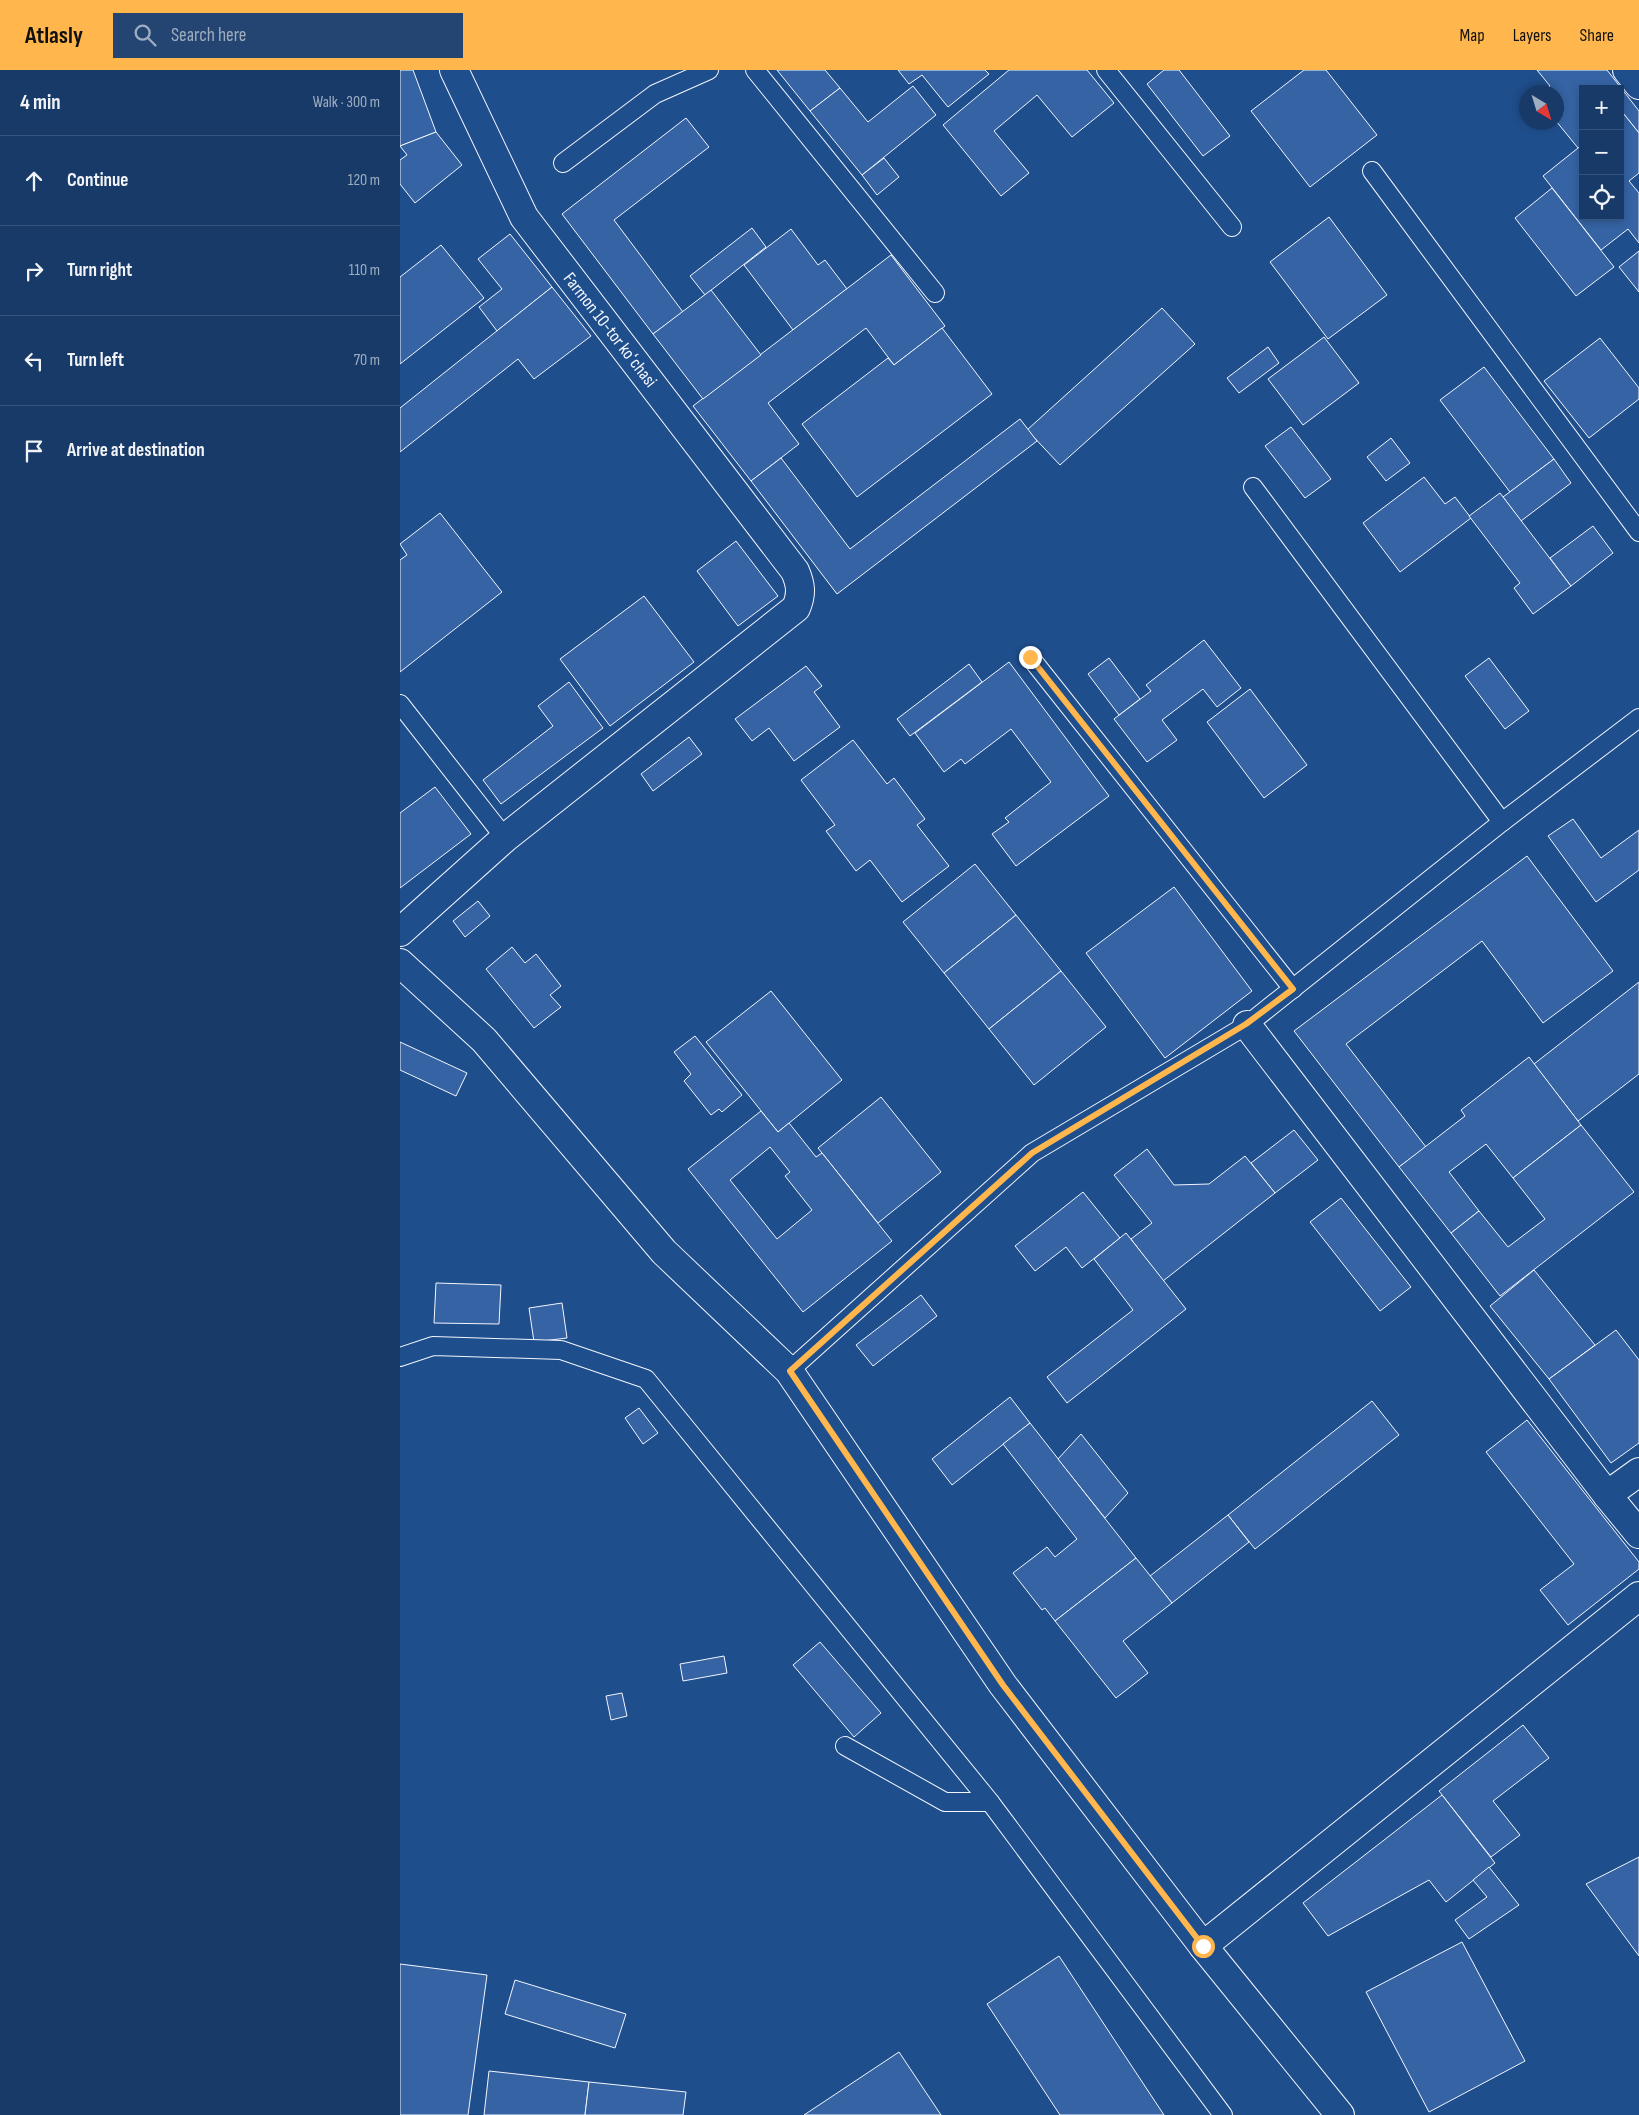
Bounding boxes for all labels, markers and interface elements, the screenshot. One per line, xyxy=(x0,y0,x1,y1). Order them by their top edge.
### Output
search box xyxy=(113,13,463,58)
text: Atlasly xyxy=(25,21,83,50)
icon: search xyxy=(131,21,159,49)
text: Search here xyxy=(171,24,246,47)
text: Map xyxy=(1460,25,1485,46)
text: Layers xyxy=(1513,25,1552,46)
text: Share xyxy=(1580,25,1614,46)
north arrow xyxy=(1519,85,1564,130)
map controls xyxy=(1579,85,1624,220)
button: + xyxy=(1579,85,1624,130)
text: 4 min xyxy=(20,90,61,115)
text: Walk · 300 m xyxy=(313,93,380,112)
button: − xyxy=(1579,130,1624,175)
icon: ahead xyxy=(20,167,48,195)
text: Continue xyxy=(67,169,128,192)
text: 120 m xyxy=(348,171,380,190)
button: locate xyxy=(1579,175,1624,220)
icon: right xyxy=(20,257,48,285)
text: Turn right xyxy=(67,259,132,282)
text: 110 m xyxy=(349,261,380,280)
street label: Farmon 10-tor koʻchasi xyxy=(559,268,661,392)
icon: left xyxy=(20,347,48,375)
text: Turn left xyxy=(67,349,124,372)
text: 70 m xyxy=(354,351,380,370)
icon: arrive xyxy=(20,437,48,465)
text: Arrive at destination xyxy=(67,439,205,462)
route end xyxy=(1019,646,1042,669)
route start xyxy=(1192,1935,1215,1958)

